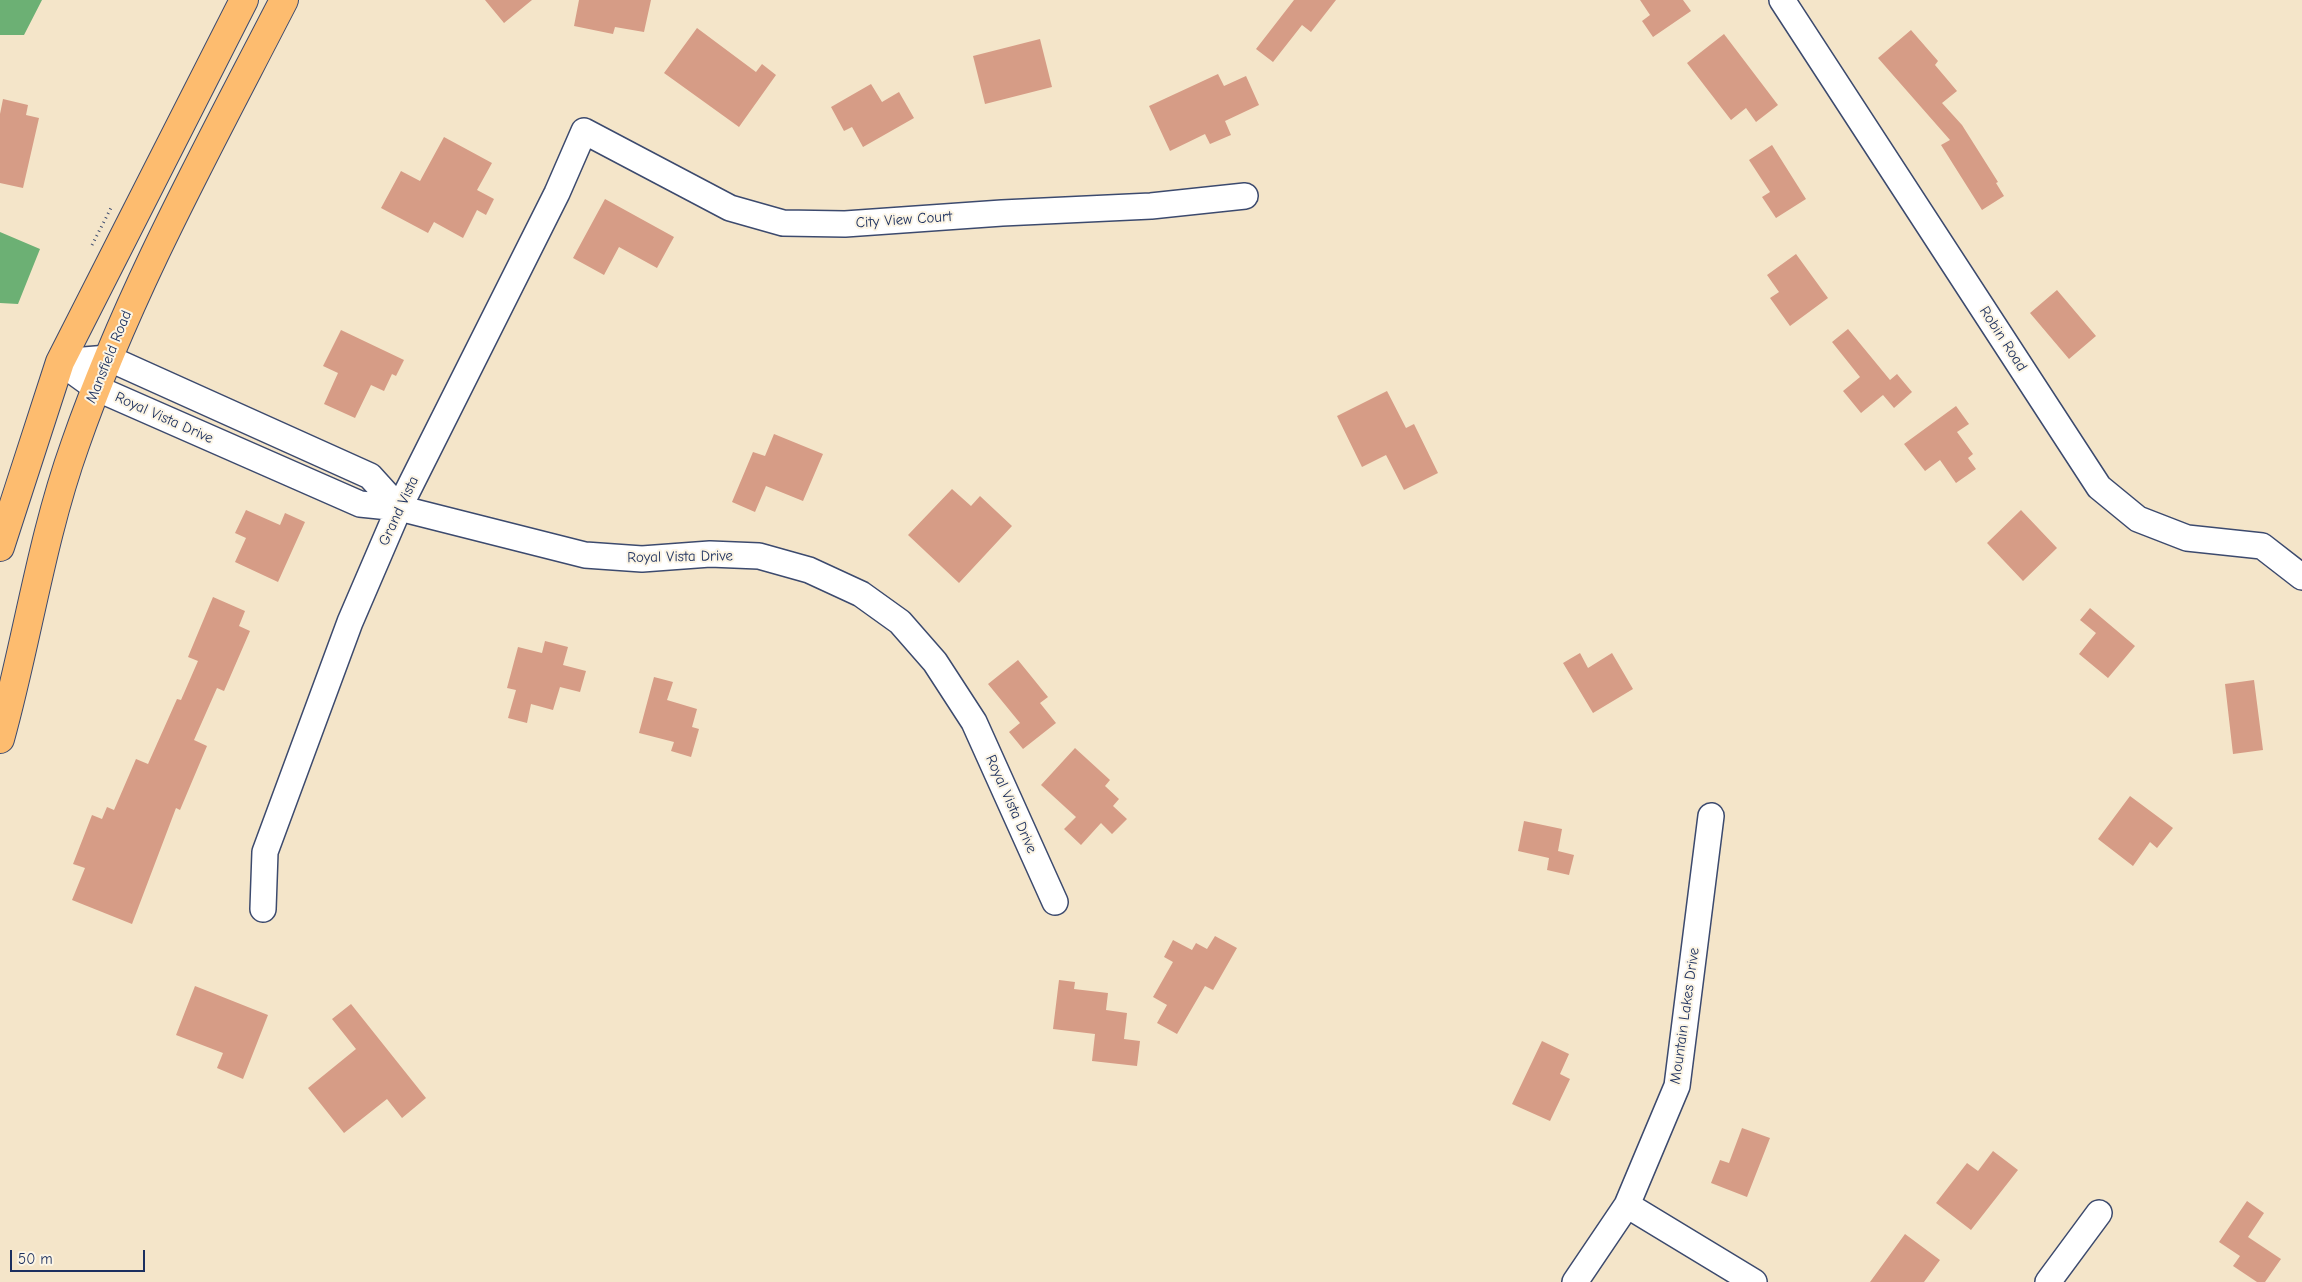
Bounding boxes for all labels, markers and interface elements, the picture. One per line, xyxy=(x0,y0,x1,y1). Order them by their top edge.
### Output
street label: City View Court xyxy=(855,208,953,232)
street label: Robin Road xyxy=(1975,303,2031,375)
street label: Mansfield Road xyxy=(82,308,136,406)
street label: Royal Vista Drive xyxy=(112,388,216,448)
street label: Grand Vista xyxy=(375,473,423,549)
street label: Royal Vista Drive xyxy=(627,547,733,567)
street label: Royal Vista Drive xyxy=(981,752,1041,856)
street label: Mountain Lakes Drive xyxy=(1667,947,1703,1085)
scale bar xyxy=(12,1240,148,1272)
text: 50 m xyxy=(18,1250,53,1268)

